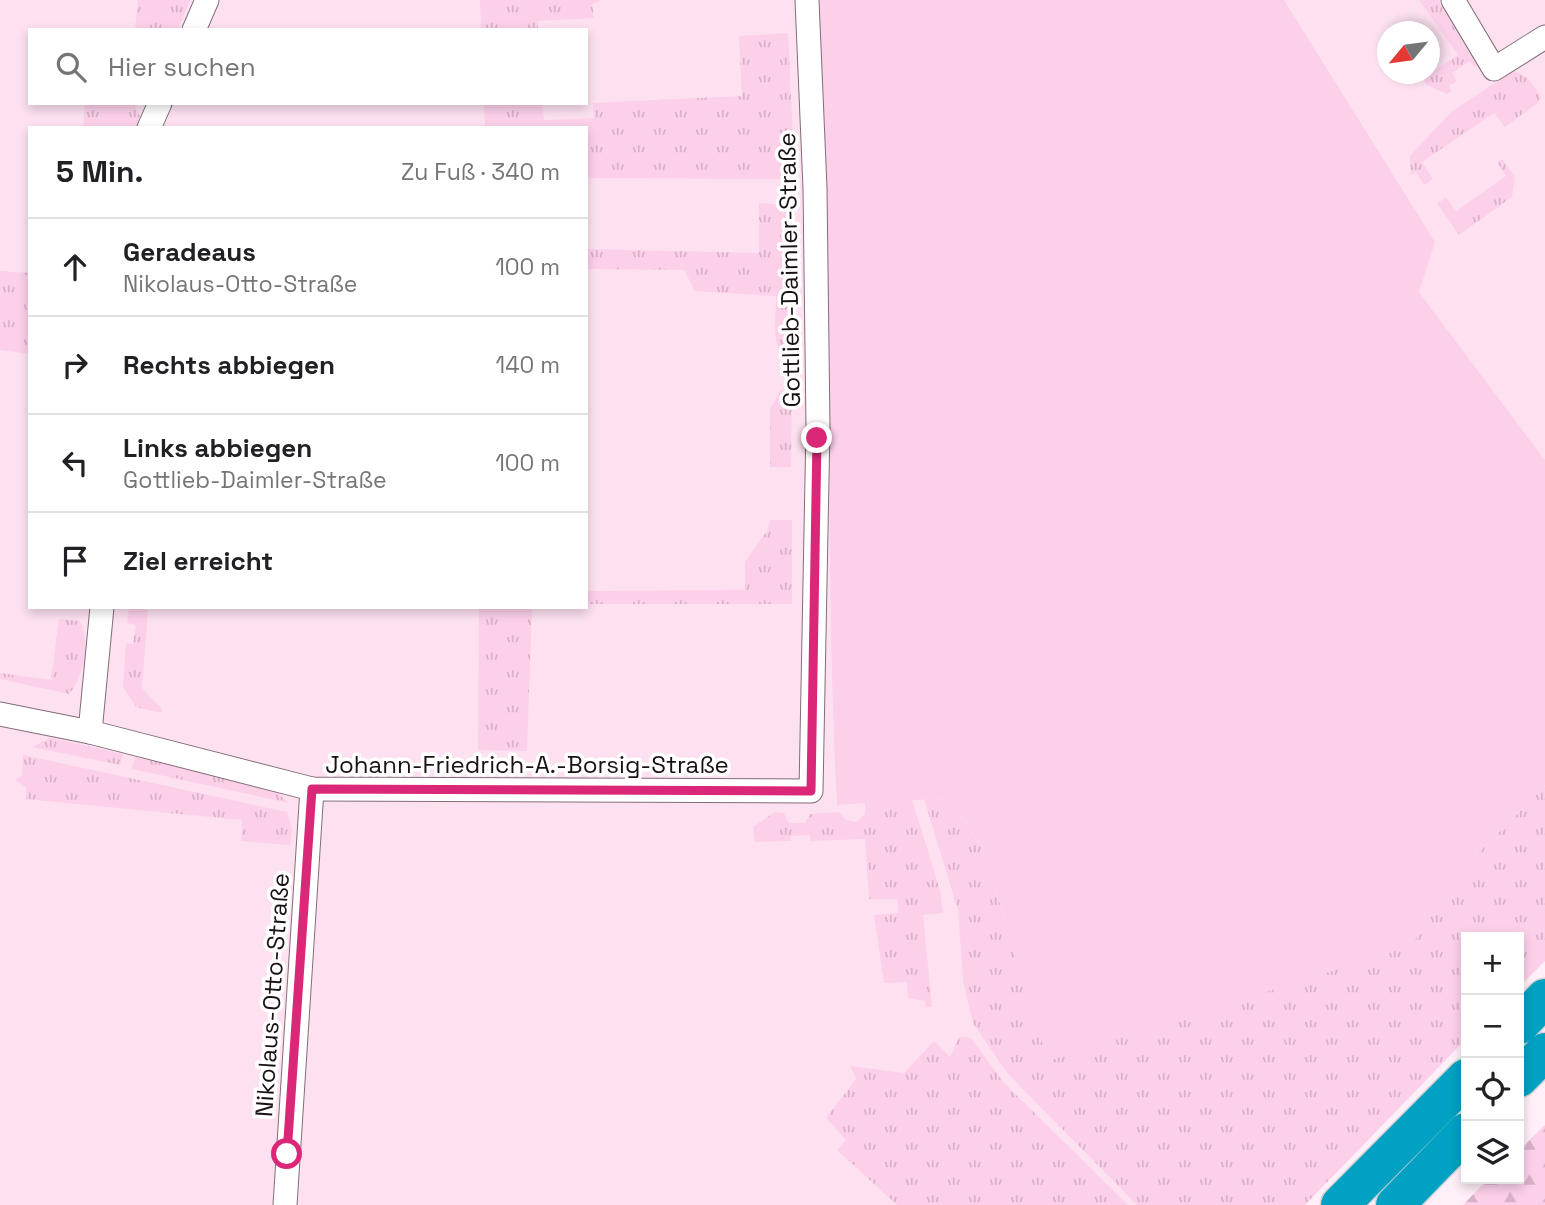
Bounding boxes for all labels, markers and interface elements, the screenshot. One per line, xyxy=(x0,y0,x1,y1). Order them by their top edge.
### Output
north arrow xyxy=(1377,21,1440,84)
search box xyxy=(28,28,588,105)
icon: search xyxy=(52,48,90,86)
text: Hier suchen xyxy=(108,50,256,84)
street label: Gottlieb-Daimler-Straße xyxy=(771,132,807,408)
text: 5 Min. xyxy=(56,152,143,191)
text: Zu Fuß · 340 m xyxy=(401,157,560,187)
text: Geradeaus xyxy=(123,235,256,269)
icon: ahead xyxy=(56,248,94,286)
text: 100 m xyxy=(495,252,560,282)
text: Nikolaus-Otto-Straße xyxy=(123,269,357,299)
icon: right xyxy=(56,346,94,384)
text: Rechts abbiegen xyxy=(123,348,335,382)
text: 140 m xyxy=(496,350,560,380)
route end xyxy=(801,422,832,453)
text: Links abbiegen xyxy=(123,431,312,465)
icon: left xyxy=(56,444,94,482)
text: 100 m xyxy=(495,448,560,478)
text: Gottlieb-Daimler-Straße xyxy=(123,465,387,495)
icon: arrive xyxy=(56,542,94,580)
text: Ziel erreicht xyxy=(123,544,273,578)
street label: Johann-Friedrich-A.-Borsig-Straße xyxy=(325,749,729,780)
street label: Nikolaus-Otto-Straße xyxy=(248,872,296,1118)
map controls xyxy=(1461,932,1524,1184)
button: + xyxy=(1461,932,1524,995)
button: − xyxy=(1461,995,1524,1058)
button: locate xyxy=(1461,1058,1524,1121)
button: layers xyxy=(1461,1121,1524,1184)
route start xyxy=(271,1138,302,1169)

